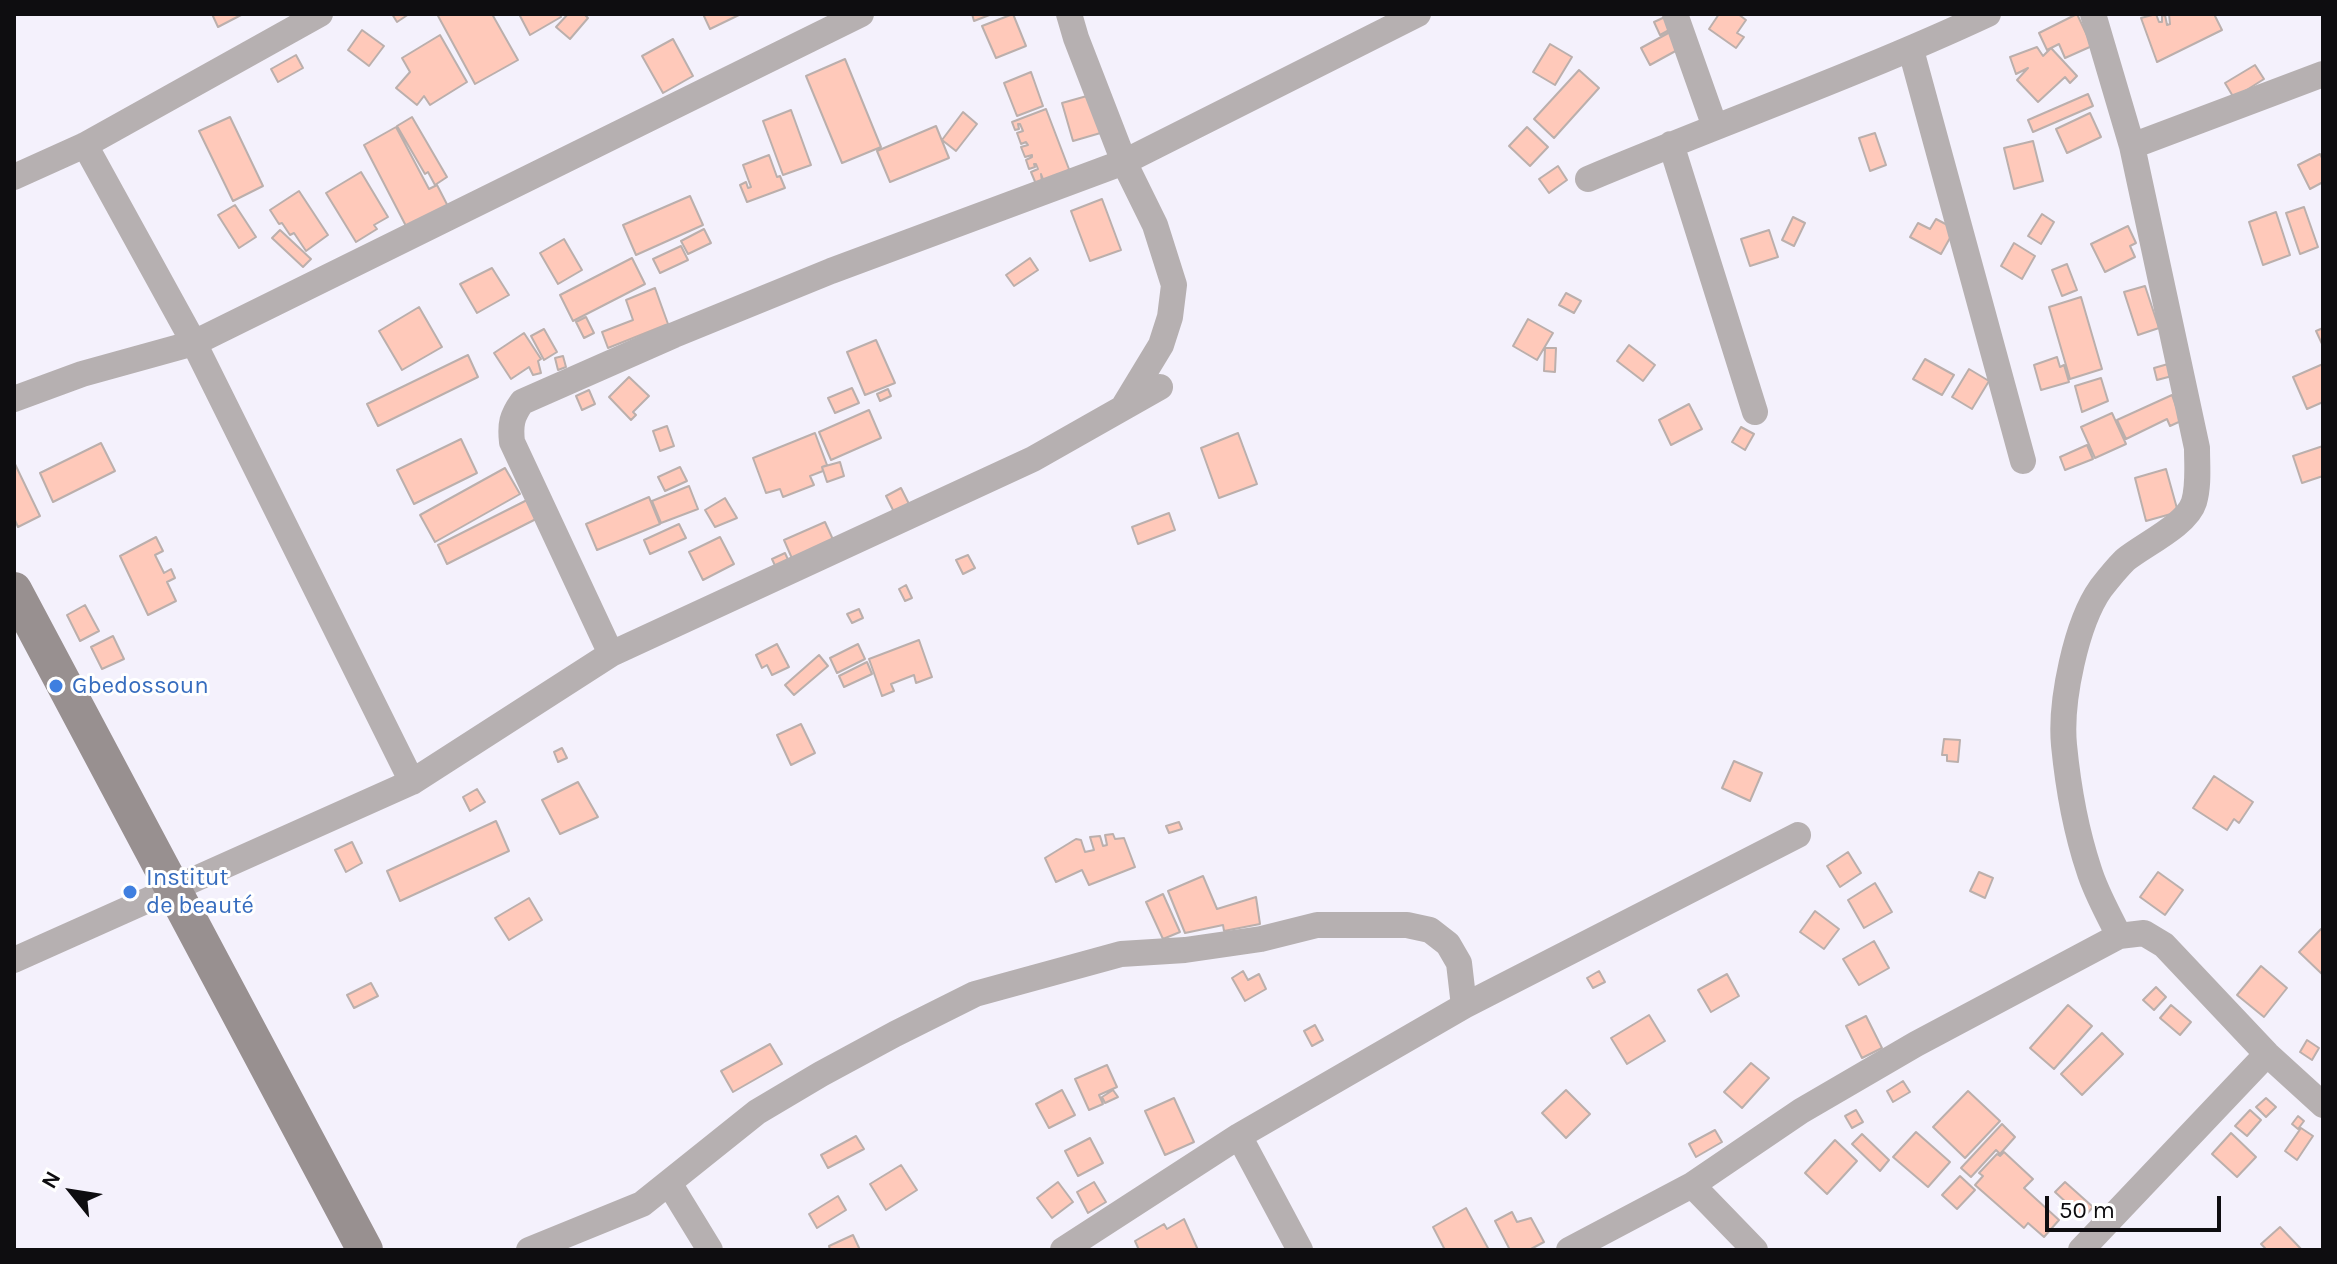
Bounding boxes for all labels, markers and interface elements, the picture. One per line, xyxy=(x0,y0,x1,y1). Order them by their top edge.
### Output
place label: Gbedossoun xyxy=(72,672,209,700)
marker: Gbedossoun xyxy=(47,677,65,695)
place label: Institut de beauté xyxy=(146,864,254,920)
marker: Institut de beauté xyxy=(121,883,139,901)
north arrow xyxy=(32,1152,112,1232)
text: N xyxy=(36,1167,66,1193)
scale bar xyxy=(2049,1180,2225,1230)
text: 50 m xyxy=(2059,1196,2115,1224)

